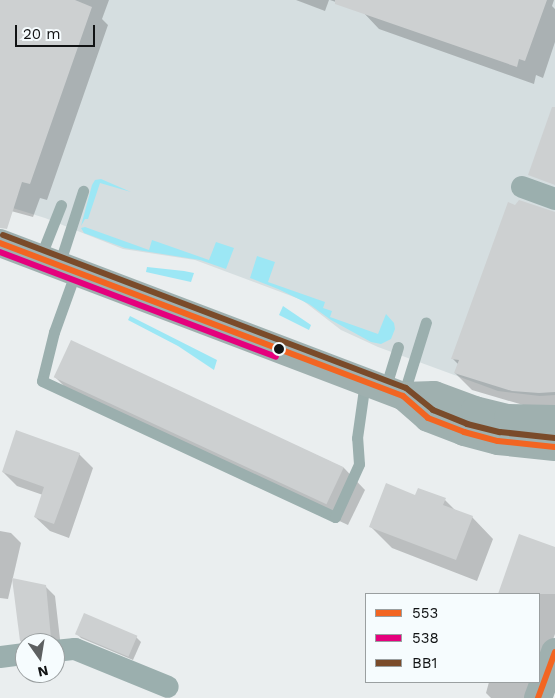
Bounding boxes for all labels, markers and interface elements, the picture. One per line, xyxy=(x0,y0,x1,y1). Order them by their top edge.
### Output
scale bar xyxy=(18,15,98,47)
text: 20 m xyxy=(23,25,61,43)
unlabelled marker xyxy=(274,344,284,354)
legend xyxy=(365,593,540,683)
text: 553 xyxy=(412,604,438,622)
text: 538 xyxy=(412,629,439,647)
north arrow xyxy=(15,633,65,683)
text: BB1 xyxy=(412,654,437,672)
text: N xyxy=(36,663,50,681)

